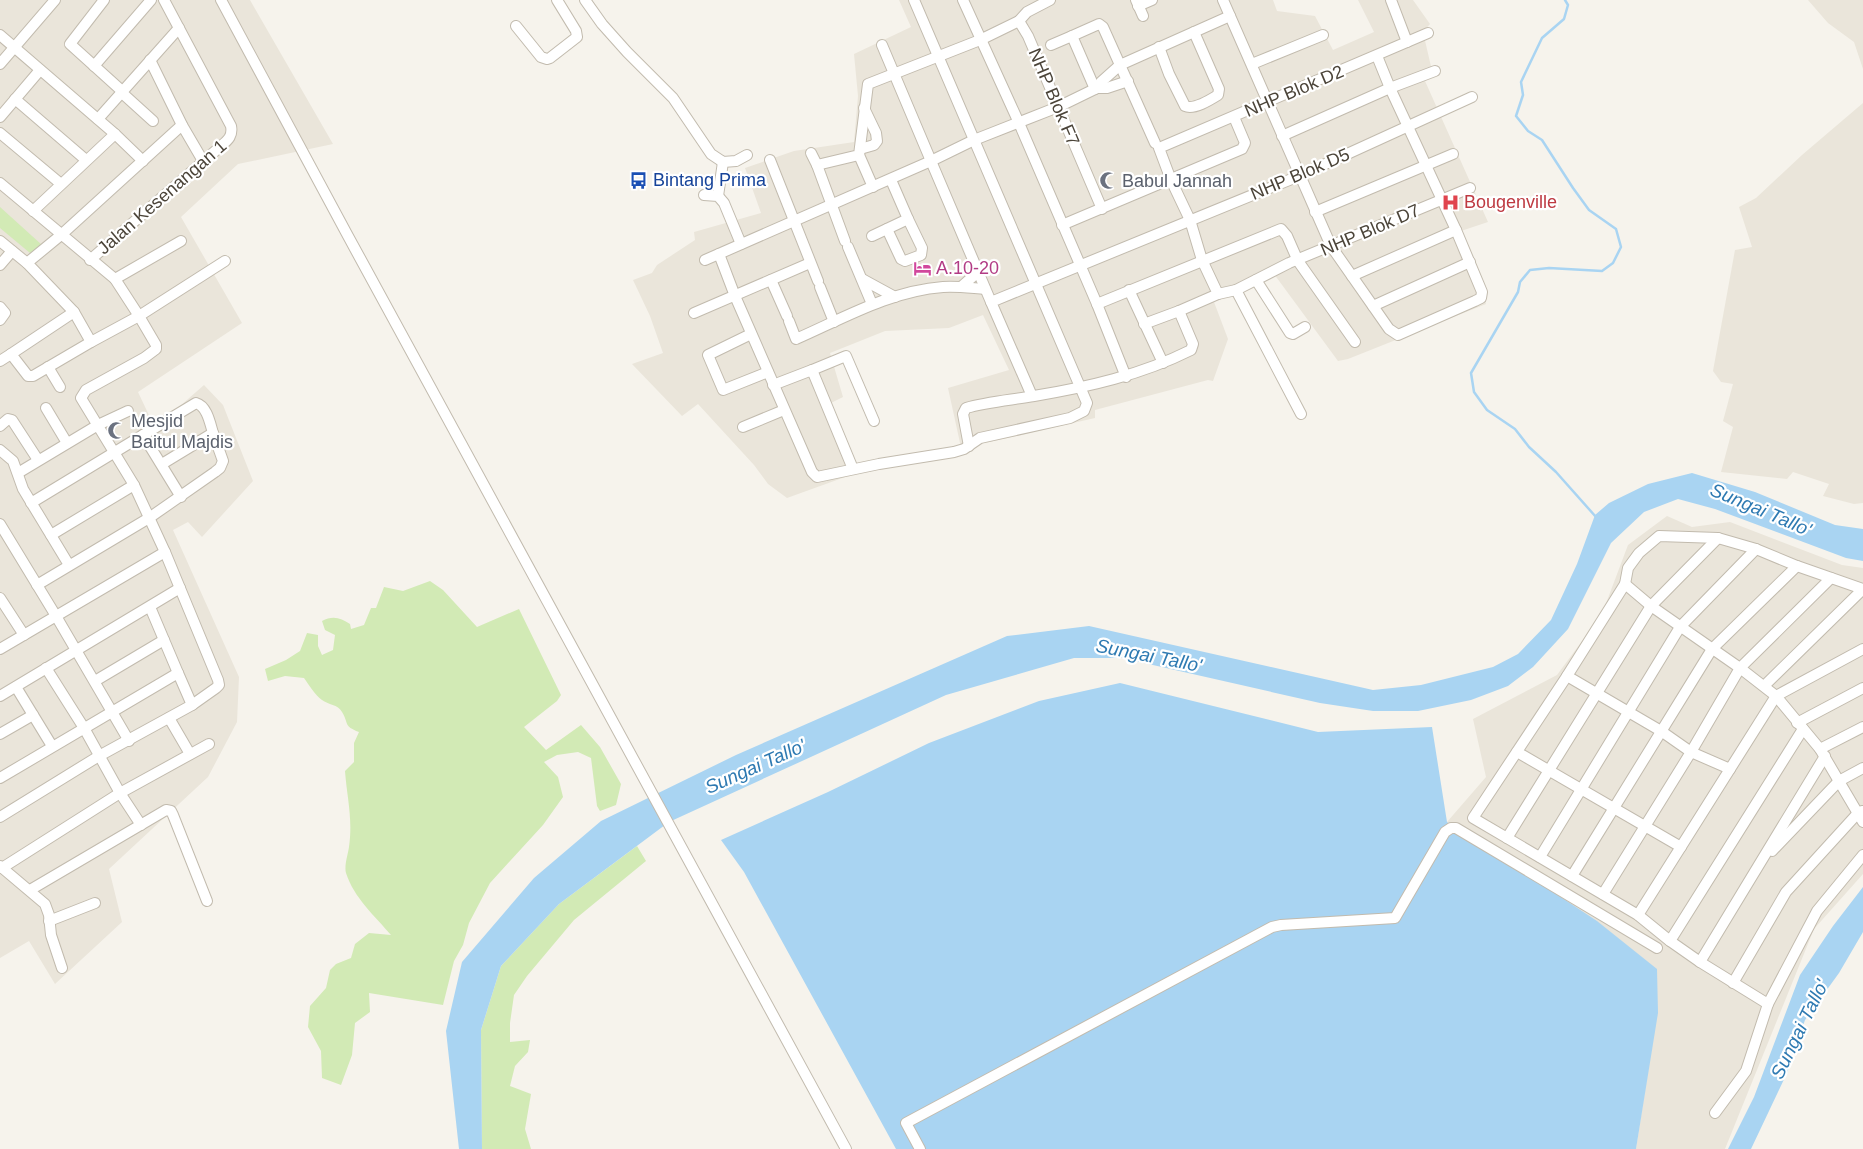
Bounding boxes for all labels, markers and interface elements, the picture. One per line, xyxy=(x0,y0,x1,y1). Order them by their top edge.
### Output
street label: NHP Blok F7 xyxy=(1025,45,1083,149)
street label: NHP Blok D2 xyxy=(1241,61,1347,121)
street label: Jalan Kesenangan 1 xyxy=(94,136,230,258)
street label: NHP Blok D5 xyxy=(1247,144,1353,204)
bus stop icon: Bintang Prima xyxy=(629,170,649,190)
place label: Bintang Prima xyxy=(653,170,767,190)
mosque icon: Babul Jannah xyxy=(1098,171,1118,191)
place label: Babul Jannah xyxy=(1122,171,1232,191)
hospital icon: Bougenville xyxy=(1440,192,1460,212)
place label: Bougenville xyxy=(1464,192,1557,212)
street label: NHP Blok D7 xyxy=(1317,200,1423,260)
hotel icon: A.10-20 xyxy=(912,258,932,278)
place label: A.10-20 xyxy=(936,258,999,278)
place label: Mesjid Baitul Majdis xyxy=(131,411,233,452)
mosque icon: Mesjid Baitul Majdis xyxy=(107,421,127,441)
water label: Sungai Tallo' xyxy=(1707,479,1816,541)
water label: Sungai Tallo' xyxy=(1094,635,1205,676)
water label: Sungai Tallo' xyxy=(702,734,810,798)
water label: Sungai Tallo' xyxy=(1766,975,1833,1082)

